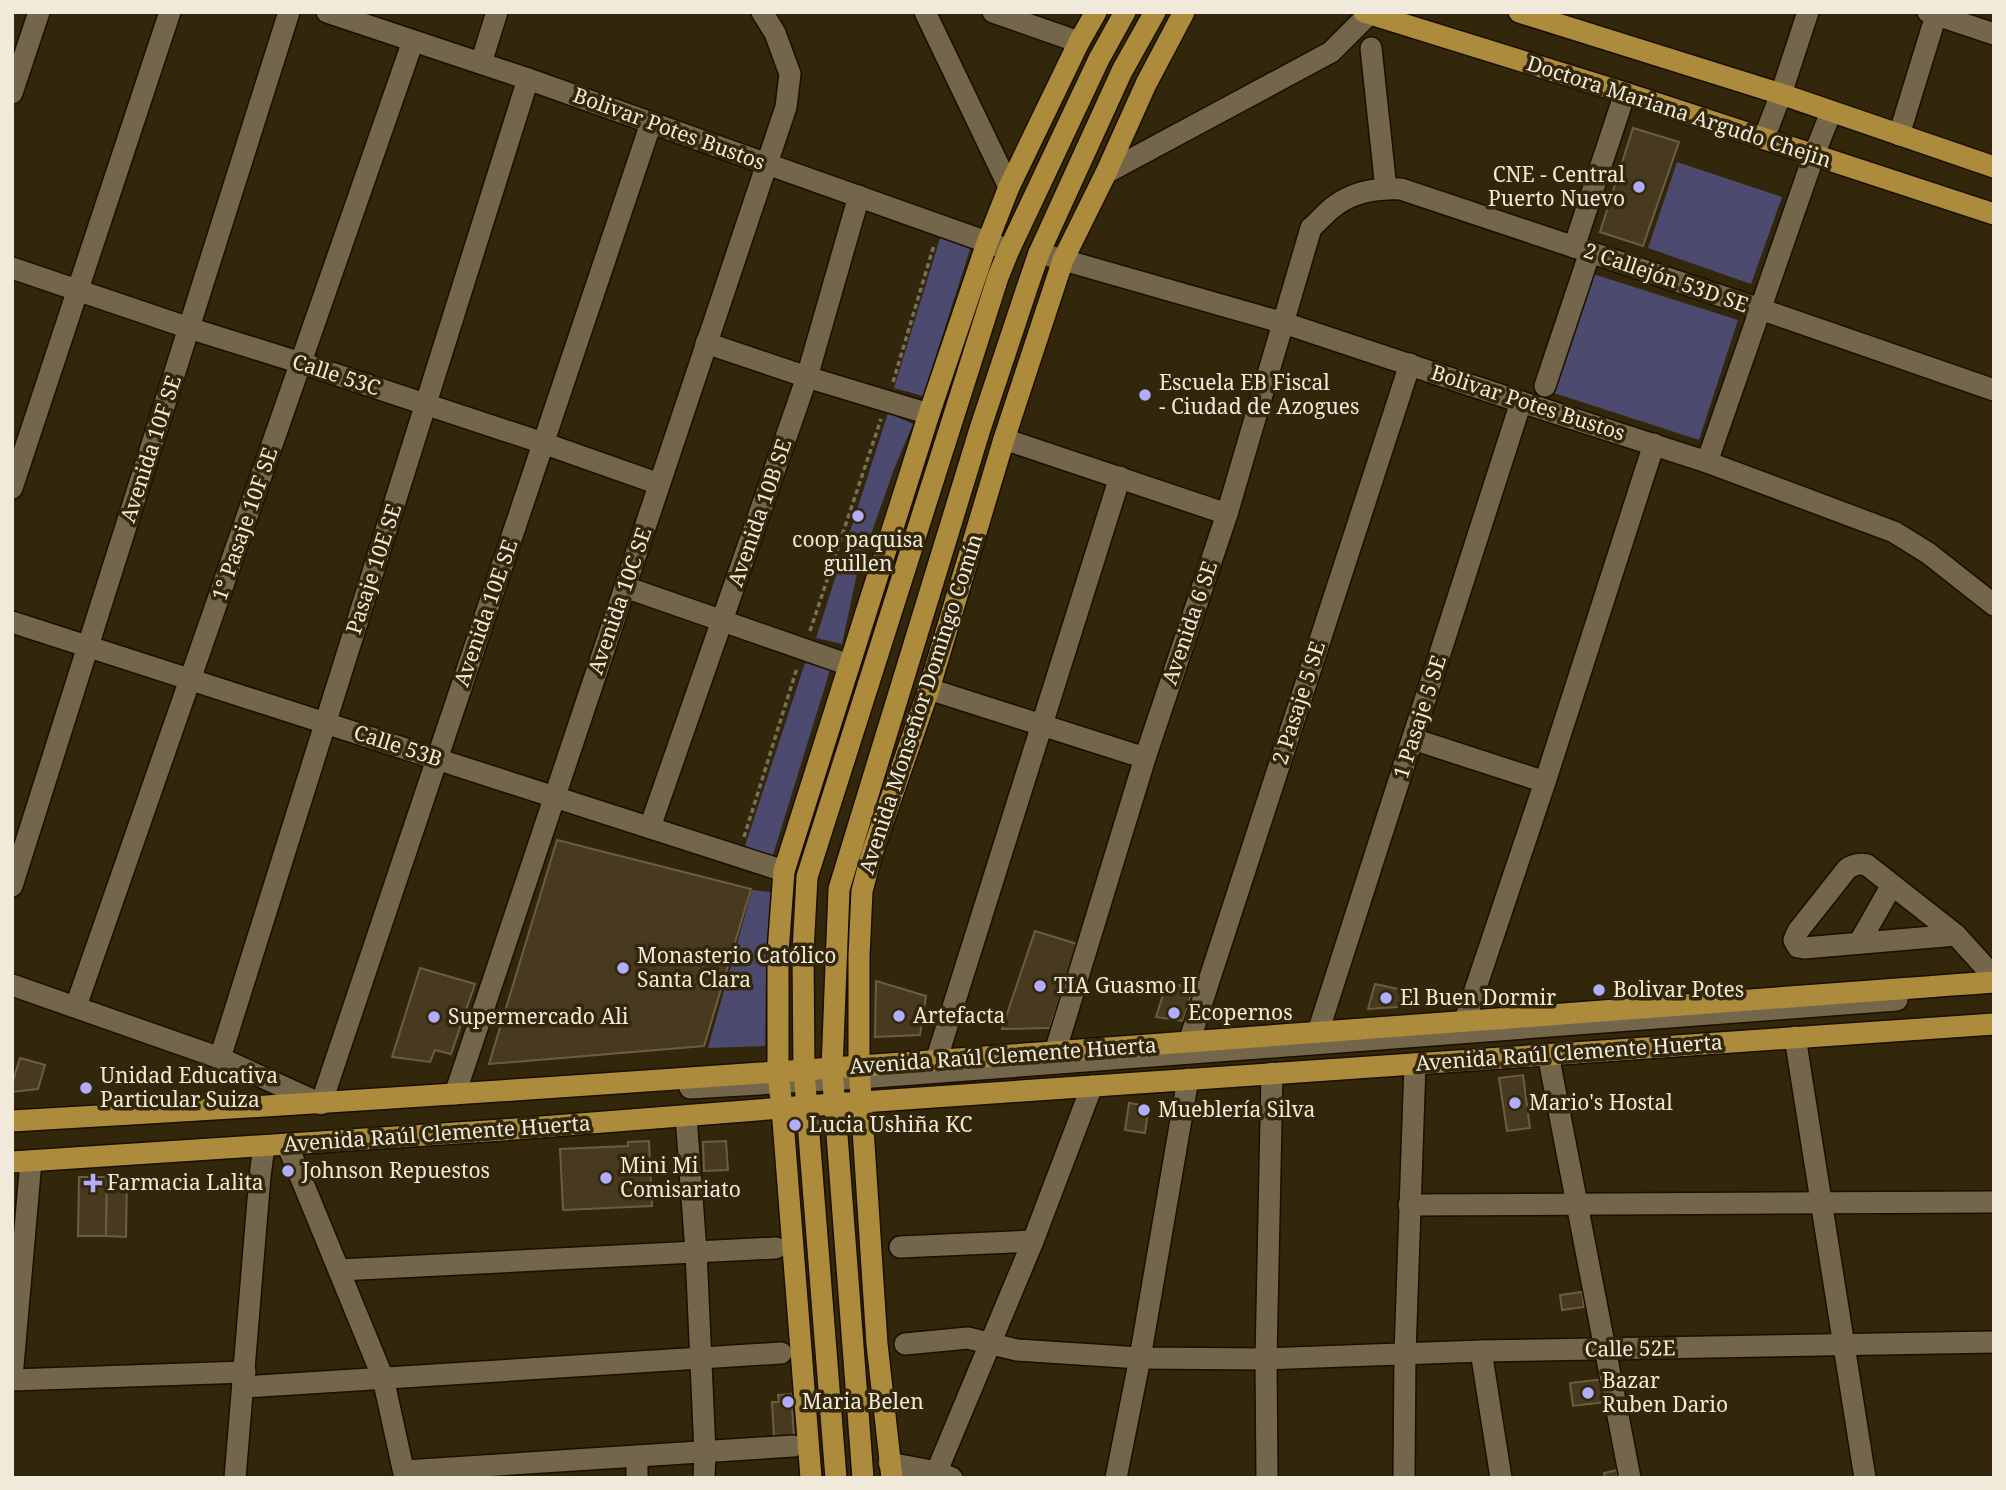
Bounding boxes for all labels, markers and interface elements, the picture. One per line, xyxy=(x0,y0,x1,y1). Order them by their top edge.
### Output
street label: Doctora Mariana Argudo Chejin xyxy=(1523,49,1835,174)
street label: Bolivar Potes Bustos xyxy=(570,80,769,176)
place label: CNE - Central Puerto Nuevo xyxy=(1488,160,1625,212)
marker: CNE - Central Puerto Nuevo xyxy=(1631,179,1647,195)
street label: 2 Callejón 53D SE xyxy=(1580,236,1752,318)
street label: Calle 53C xyxy=(289,347,384,401)
street label: Bolivar Potes Bustos xyxy=(1428,357,1629,447)
place label: Escuela EB Fiscal - Ciudad de Azogues xyxy=(1159,368,1360,420)
street label: Avenida 10F SE xyxy=(113,372,187,526)
marker: Escuela EB Fiscal - Ciudad de Azogues xyxy=(1137,387,1153,403)
street label: Avenida 10B SE xyxy=(721,435,797,590)
street label: 1° Pasaje 10F SE xyxy=(205,443,283,604)
street label: Pasaje 10E SE xyxy=(339,500,407,637)
marker: coop paquisa guillen xyxy=(850,508,866,524)
street label: Avenida 10C SE xyxy=(581,523,657,678)
place label: coop paquisa guillen xyxy=(792,525,924,577)
street label: Avenida Monseñor Domingo Comín xyxy=(852,530,988,877)
street label: Avenida 10E SE xyxy=(447,535,523,690)
street label: Avenida 6 SE xyxy=(1155,557,1223,688)
street label: 2 Pasaje 5 SE xyxy=(1265,638,1331,768)
street label: 1 Pasaje 5 SE xyxy=(1386,652,1452,782)
street label: Calle 53B xyxy=(350,718,446,773)
place label: Monasterio Católico Santa Clara xyxy=(637,941,836,993)
marker: Monasterio Católico Santa Clara xyxy=(615,960,631,976)
place label: TIA Guasmo II xyxy=(1054,971,1197,999)
place label: Bolivar Potes xyxy=(1613,975,1744,1003)
marker: TIA Guasmo II xyxy=(1032,978,1048,994)
marker: Bolivar Potes xyxy=(1591,982,1607,998)
place label: El Buen Dormir xyxy=(1400,983,1556,1011)
marker: El Buen Dormir xyxy=(1378,990,1394,1006)
place label: Ecopernos xyxy=(1188,998,1293,1026)
place label: Artefacta xyxy=(913,1001,1005,1029)
place label: Supermercado Ali xyxy=(448,1002,629,1030)
marker: Ecopernos xyxy=(1166,1005,1182,1021)
marker: Artefacta xyxy=(891,1008,907,1024)
marker: Supermercado Ali xyxy=(426,1009,442,1025)
street label: Avenida Raúl Clemente Huerta xyxy=(1414,1027,1724,1077)
street label: Avenida Raúl Clemente Huerta xyxy=(848,1030,1158,1080)
place label: Unidad Educativa Particular Suiza xyxy=(100,1061,278,1113)
marker: Unidad Educativa Particular Suiza xyxy=(78,1080,94,1096)
place label: Mario's Hostal xyxy=(1529,1088,1673,1116)
place label: Mueblería Silva xyxy=(1158,1095,1315,1123)
marker: Mario's Hostal xyxy=(1507,1095,1523,1111)
marker: Mueblería Silva xyxy=(1136,1102,1152,1118)
street label: Avenida Raúl Clemente Huerta xyxy=(282,1108,592,1158)
place label: Lucia Ushiña KC xyxy=(809,1110,972,1138)
marker: Lucia Ushiña KC xyxy=(787,1117,803,1133)
place label: Mini Mi Comisariato xyxy=(620,1151,741,1203)
place label: Johnson Repuestos xyxy=(301,1156,490,1184)
marker: Johnson Repuestos xyxy=(280,1163,296,1179)
place label: Farmacia Lalita xyxy=(107,1168,264,1196)
marker: Mini Mi Comisariato xyxy=(598,1170,614,1186)
marker: Farmacia Lalita xyxy=(85,1175,101,1191)
street label: Calle 52E xyxy=(1584,1333,1676,1363)
place label: Bazar Ruben Dario xyxy=(1602,1366,1728,1418)
marker: Bazar Ruben Dario xyxy=(1580,1385,1596,1401)
place label: Maria Belen xyxy=(802,1387,924,1415)
marker: Maria Belen xyxy=(780,1394,796,1410)

